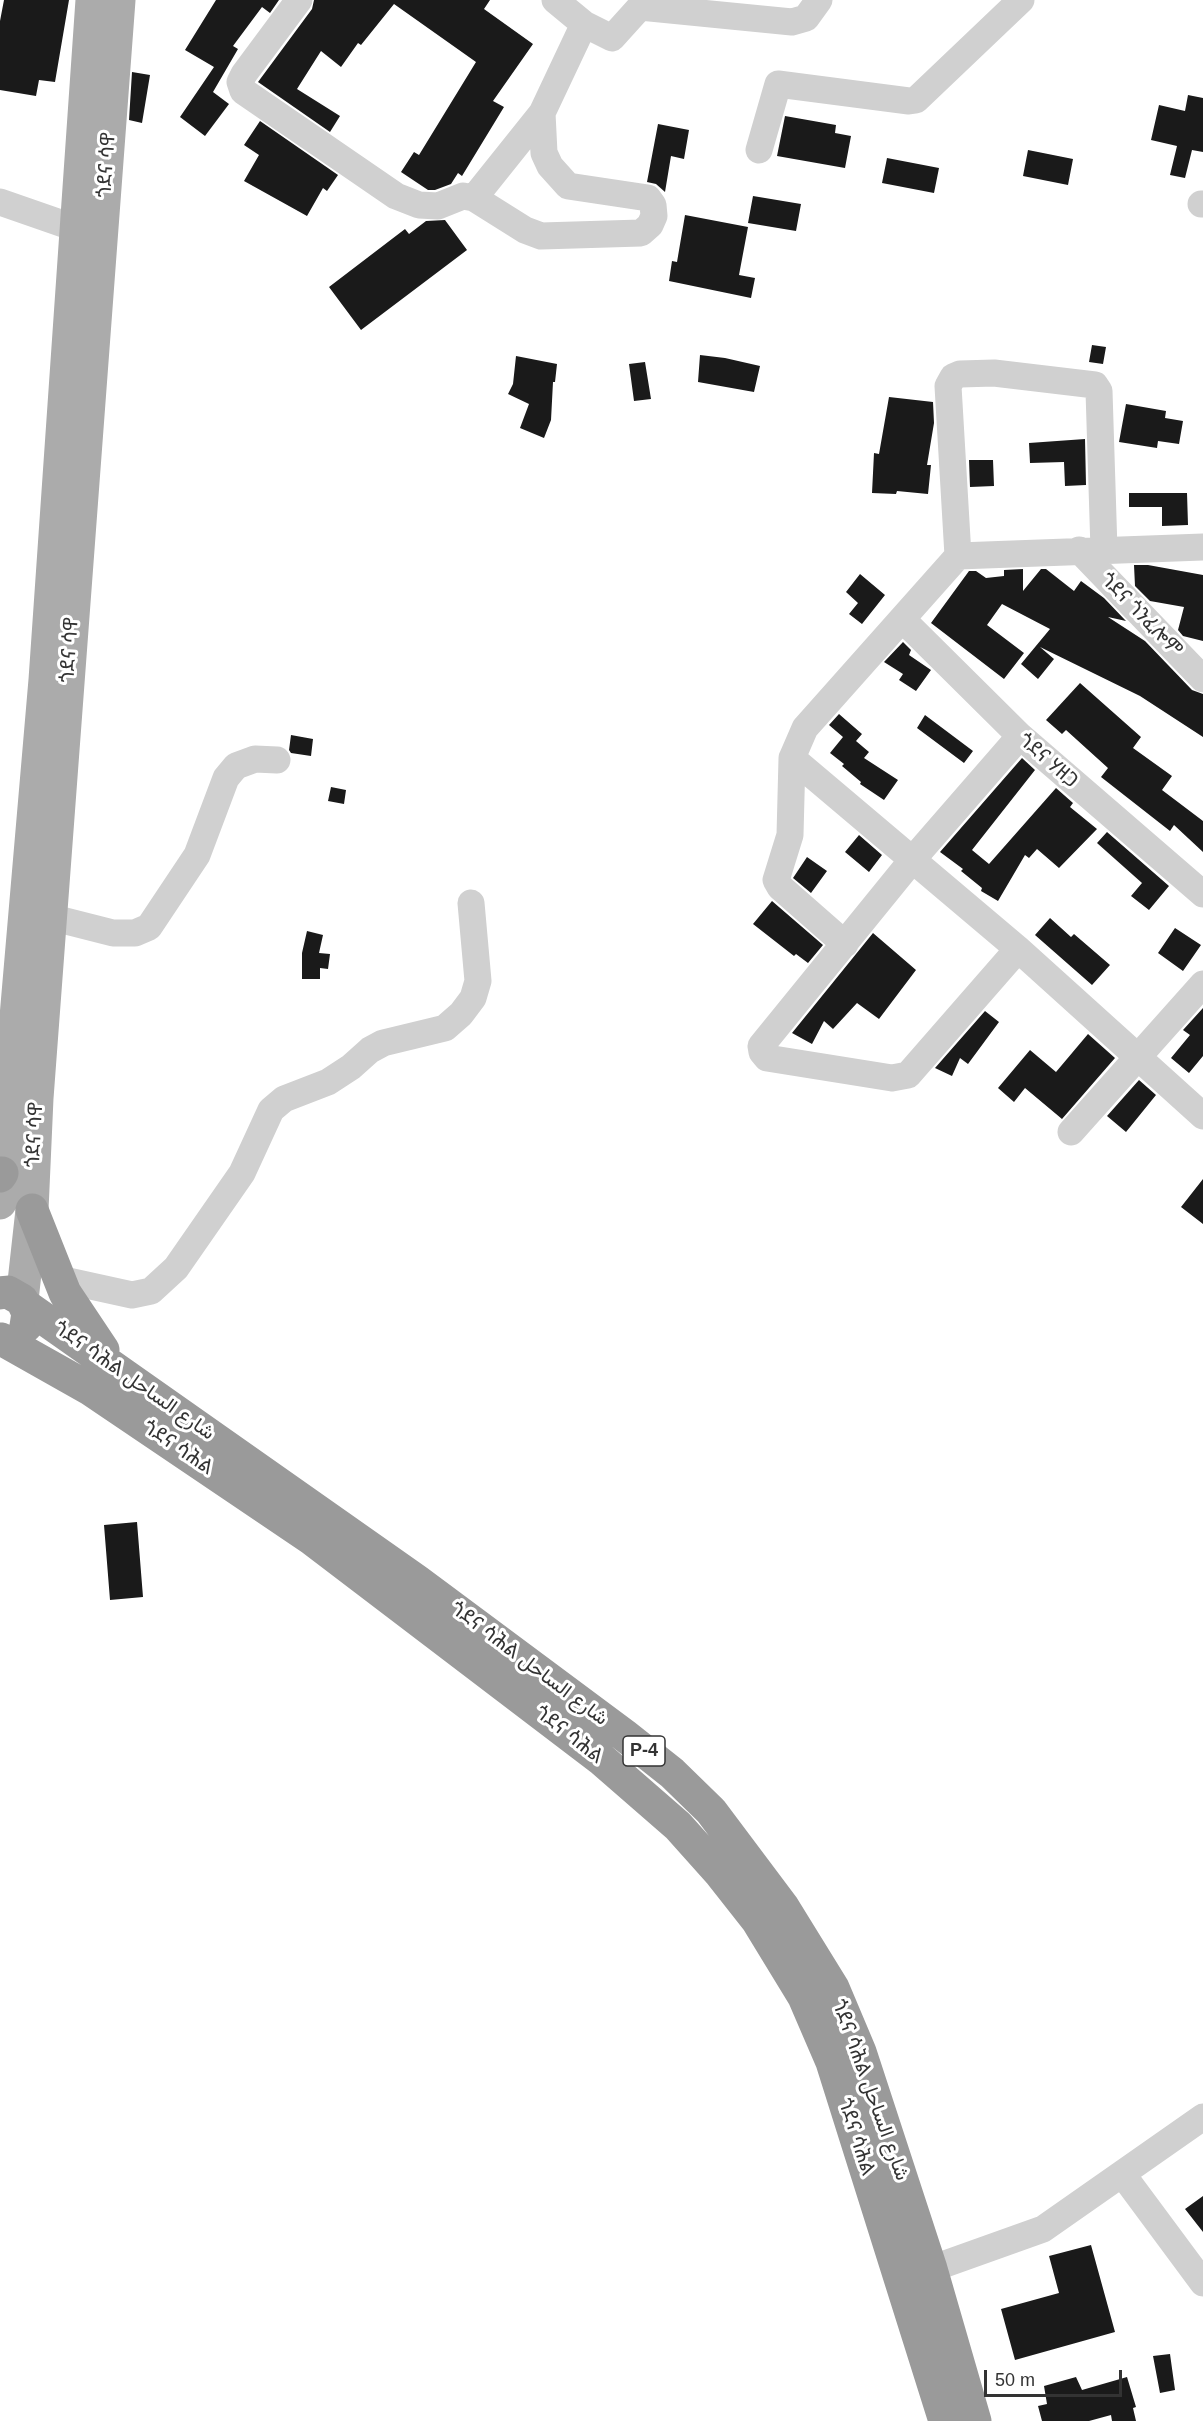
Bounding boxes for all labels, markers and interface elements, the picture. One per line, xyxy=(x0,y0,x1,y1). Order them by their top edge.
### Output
street label: ጎደና ሳዋ xyxy=(93,132,121,198)
street label: ጎደና ጎንፈሎም xyxy=(1095,568,1187,662)
street label: ጎደና ሳዋ xyxy=(56,617,84,683)
street label: ጎደና ሃዘጋ xyxy=(1013,729,1083,793)
street label: ጎደና ሳዋ xyxy=(21,1102,49,1168)
street label: ጎደና ሳሕል شارع الساحل xyxy=(49,1316,219,1446)
street label: ጎደና ሳሕል xyxy=(138,1416,218,1480)
street label: ጎደና ሳሕል شارع الساحل xyxy=(446,1597,612,1731)
street label: ጎደና ሳሕል xyxy=(530,1701,608,1769)
road number: P-4 xyxy=(623,1736,665,1766)
street label: ጎደና ሳሕል شارع الساحل xyxy=(826,1996,914,2184)
street label: ጎደና ሳሕል xyxy=(832,2095,880,2179)
scale bar xyxy=(987,2358,1125,2396)
text: 50 m xyxy=(995,2370,1035,2390)

